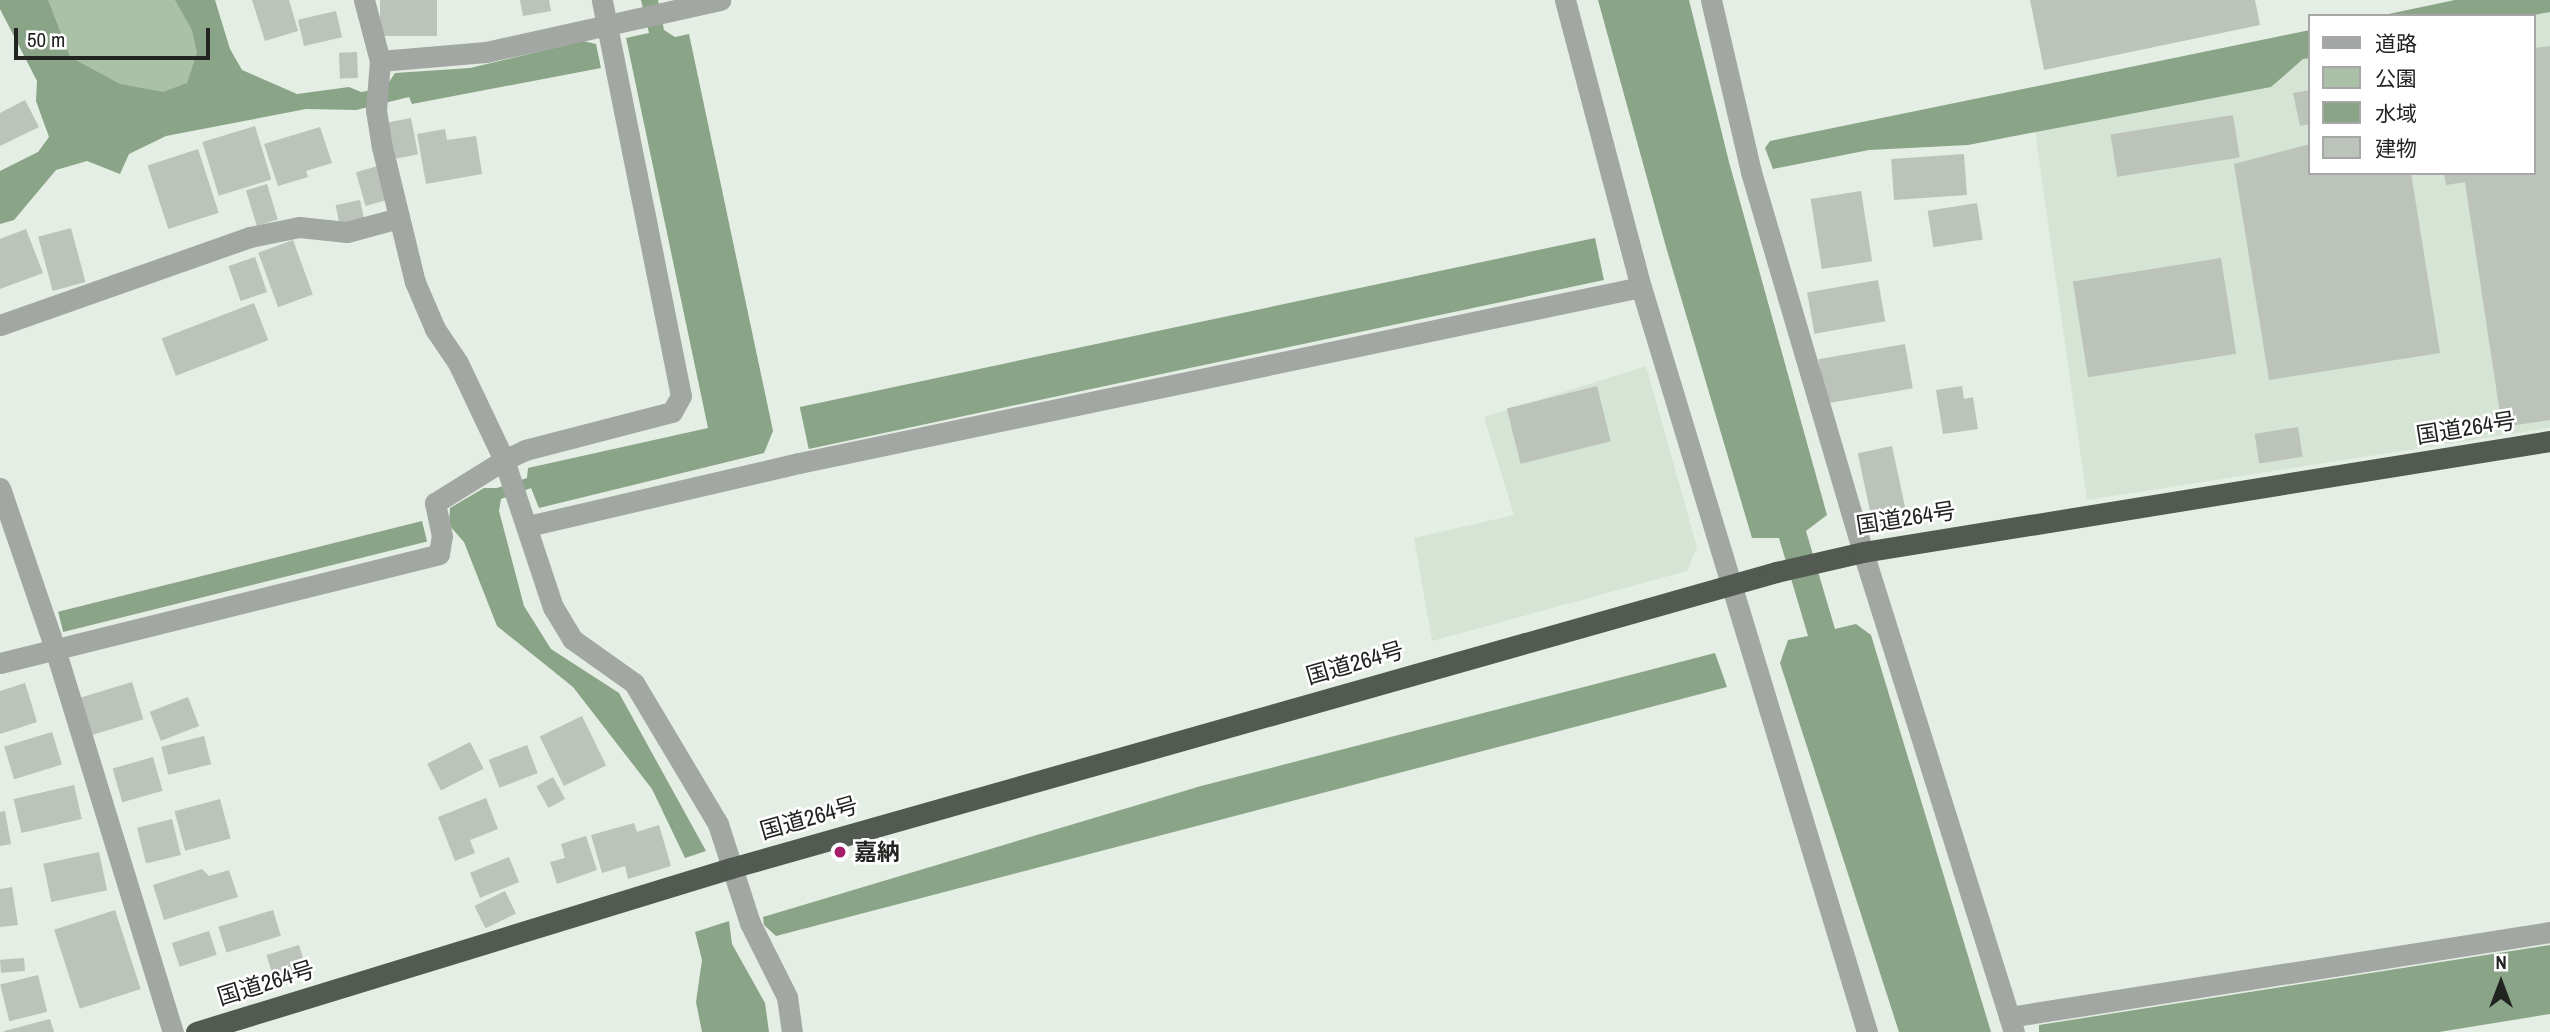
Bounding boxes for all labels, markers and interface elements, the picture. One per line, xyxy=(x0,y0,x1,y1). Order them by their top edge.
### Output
scale bar xyxy=(18,14,214,58)
legend xyxy=(2308,14,2536,175)
text: 50 m xyxy=(27,25,65,54)
text: 道路 xyxy=(2375,29,2417,58)
text: 公園 xyxy=(2375,64,2417,93)
text: 水域 xyxy=(2375,99,2417,128)
text: 建物 xyxy=(2375,134,2417,163)
street label: 国道264号 xyxy=(2414,407,2518,449)
street label: 国道264号 xyxy=(1854,497,1958,539)
street label: 国道264号 xyxy=(1303,636,1407,690)
street label: 国道264号 xyxy=(757,791,861,845)
place label: 嘉納 xyxy=(854,838,900,866)
marker: 嘉納 xyxy=(832,844,848,860)
north arrow xyxy=(2466,948,2536,1018)
text: N xyxy=(2495,949,2507,975)
street label: 国道264号 xyxy=(214,955,318,1011)

